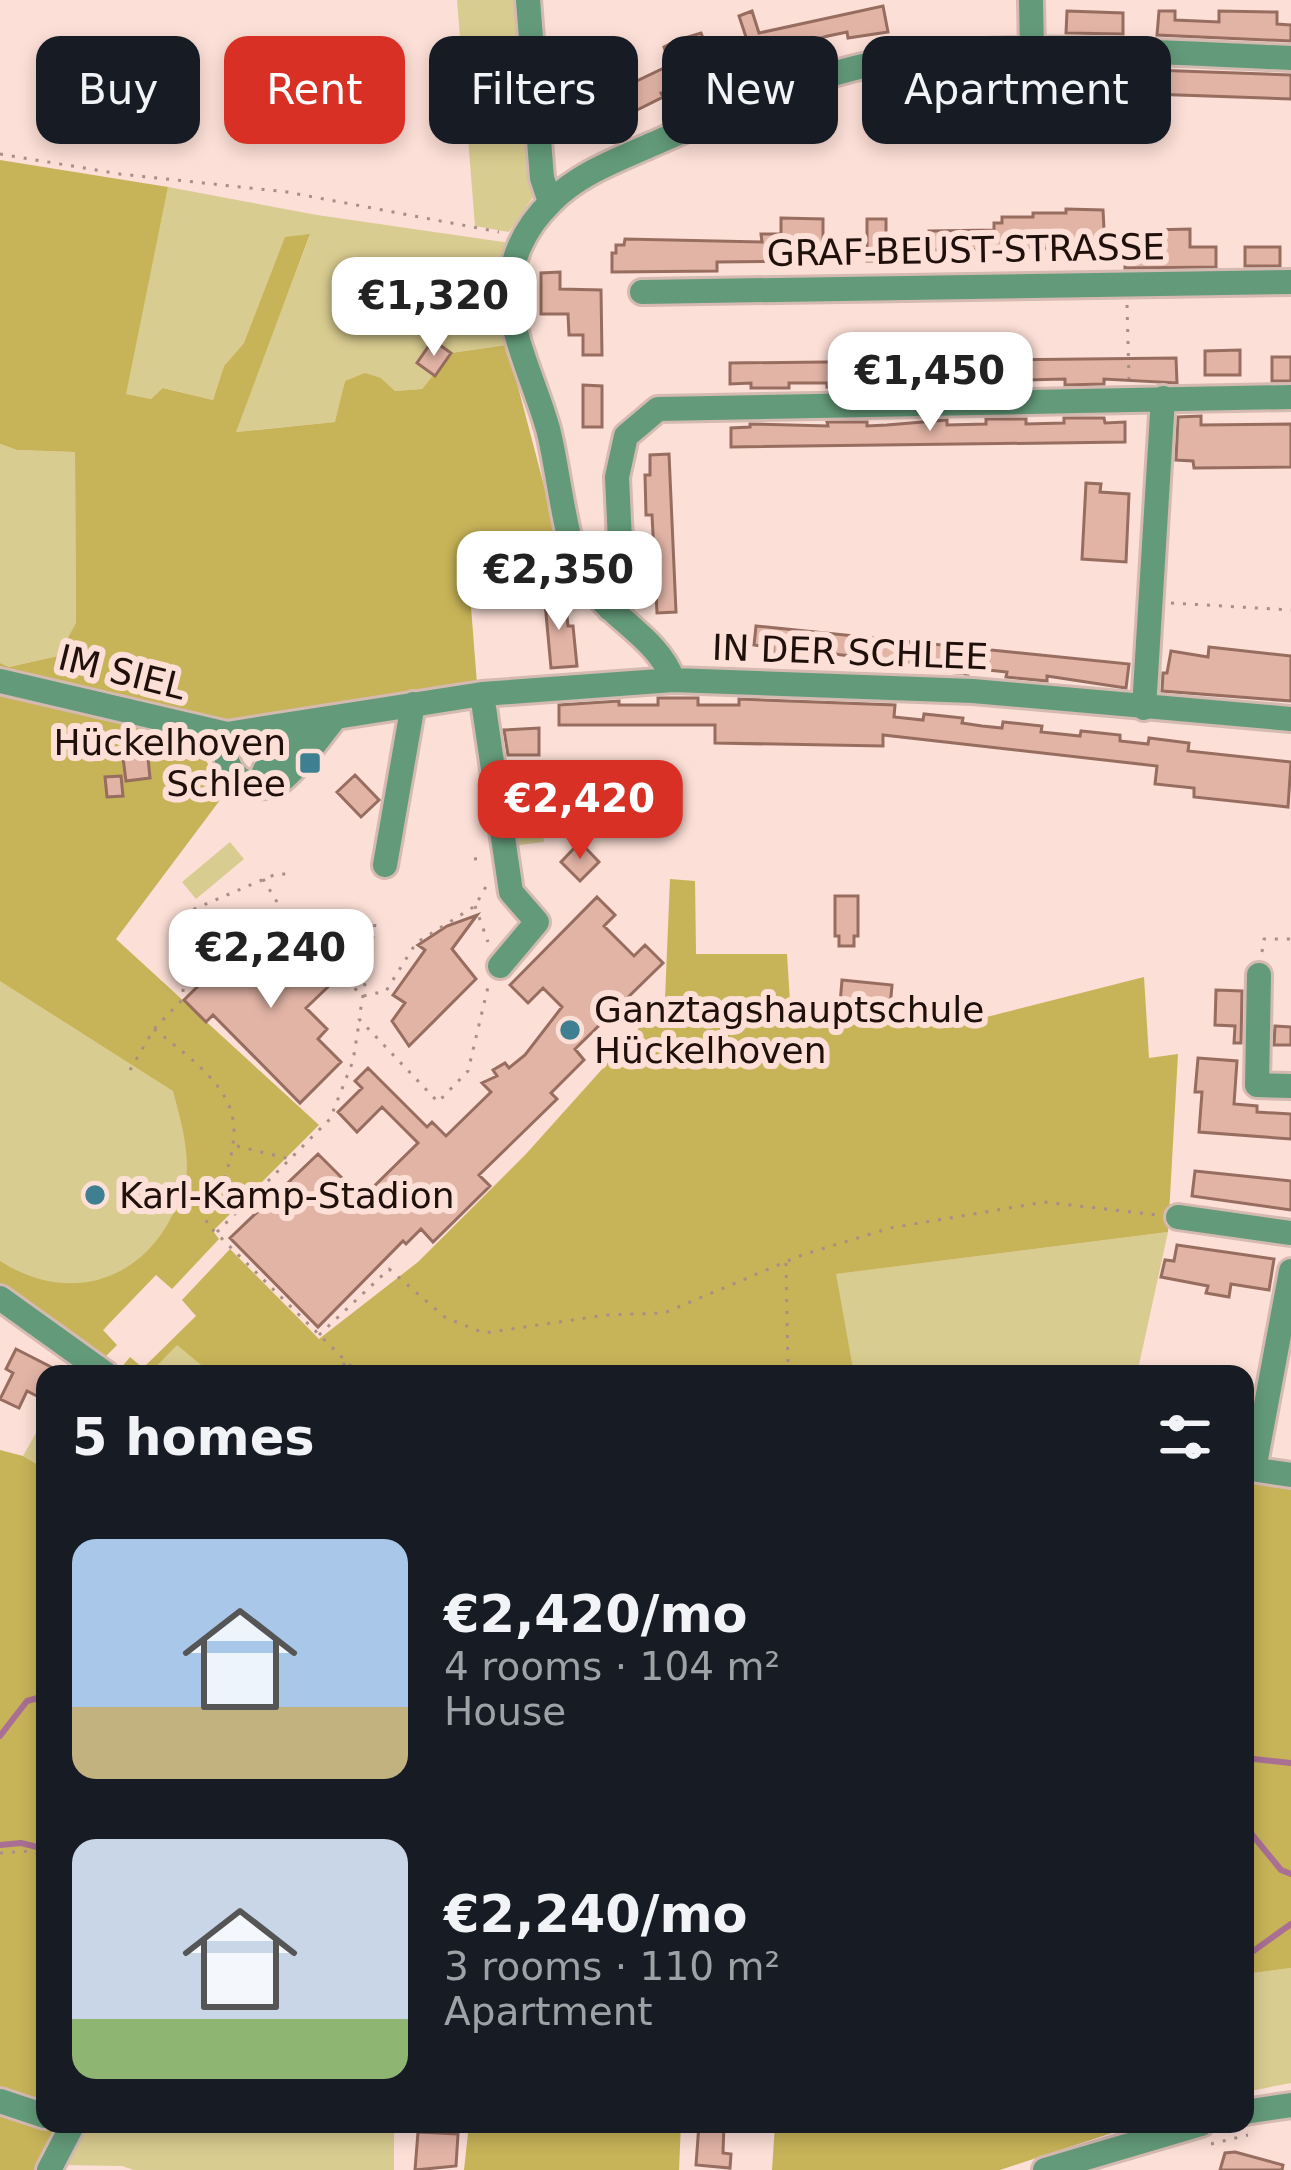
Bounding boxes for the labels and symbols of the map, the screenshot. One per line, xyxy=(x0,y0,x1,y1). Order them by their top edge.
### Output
street label: GRAF-BEUST-STRASSE xyxy=(767,226,1165,274)
pin: €1,320 xyxy=(336,257,532,359)
pin: €1,450 xyxy=(832,332,1028,434)
pin: €2,350 xyxy=(461,531,657,633)
street label: IN DER SCHLEE xyxy=(711,627,989,677)
street label: IM SIEL xyxy=(54,636,190,708)
place label: Hückelhoven Schlee xyxy=(53,722,286,804)
marker: Hückelhoven Schlee xyxy=(297,750,323,776)
pin: €2,420 xyxy=(482,760,678,862)
pin: €2,240 xyxy=(173,909,369,1011)
place label: Ganztagshauptschule Hückelhoven xyxy=(594,989,984,1071)
marker: Ganztagshauptschule Hückelhoven xyxy=(557,1017,583,1043)
place label: Karl-Kamp-Stadion xyxy=(119,1175,455,1216)
marker: Karl-Kamp-Stadion xyxy=(82,1182,108,1208)

